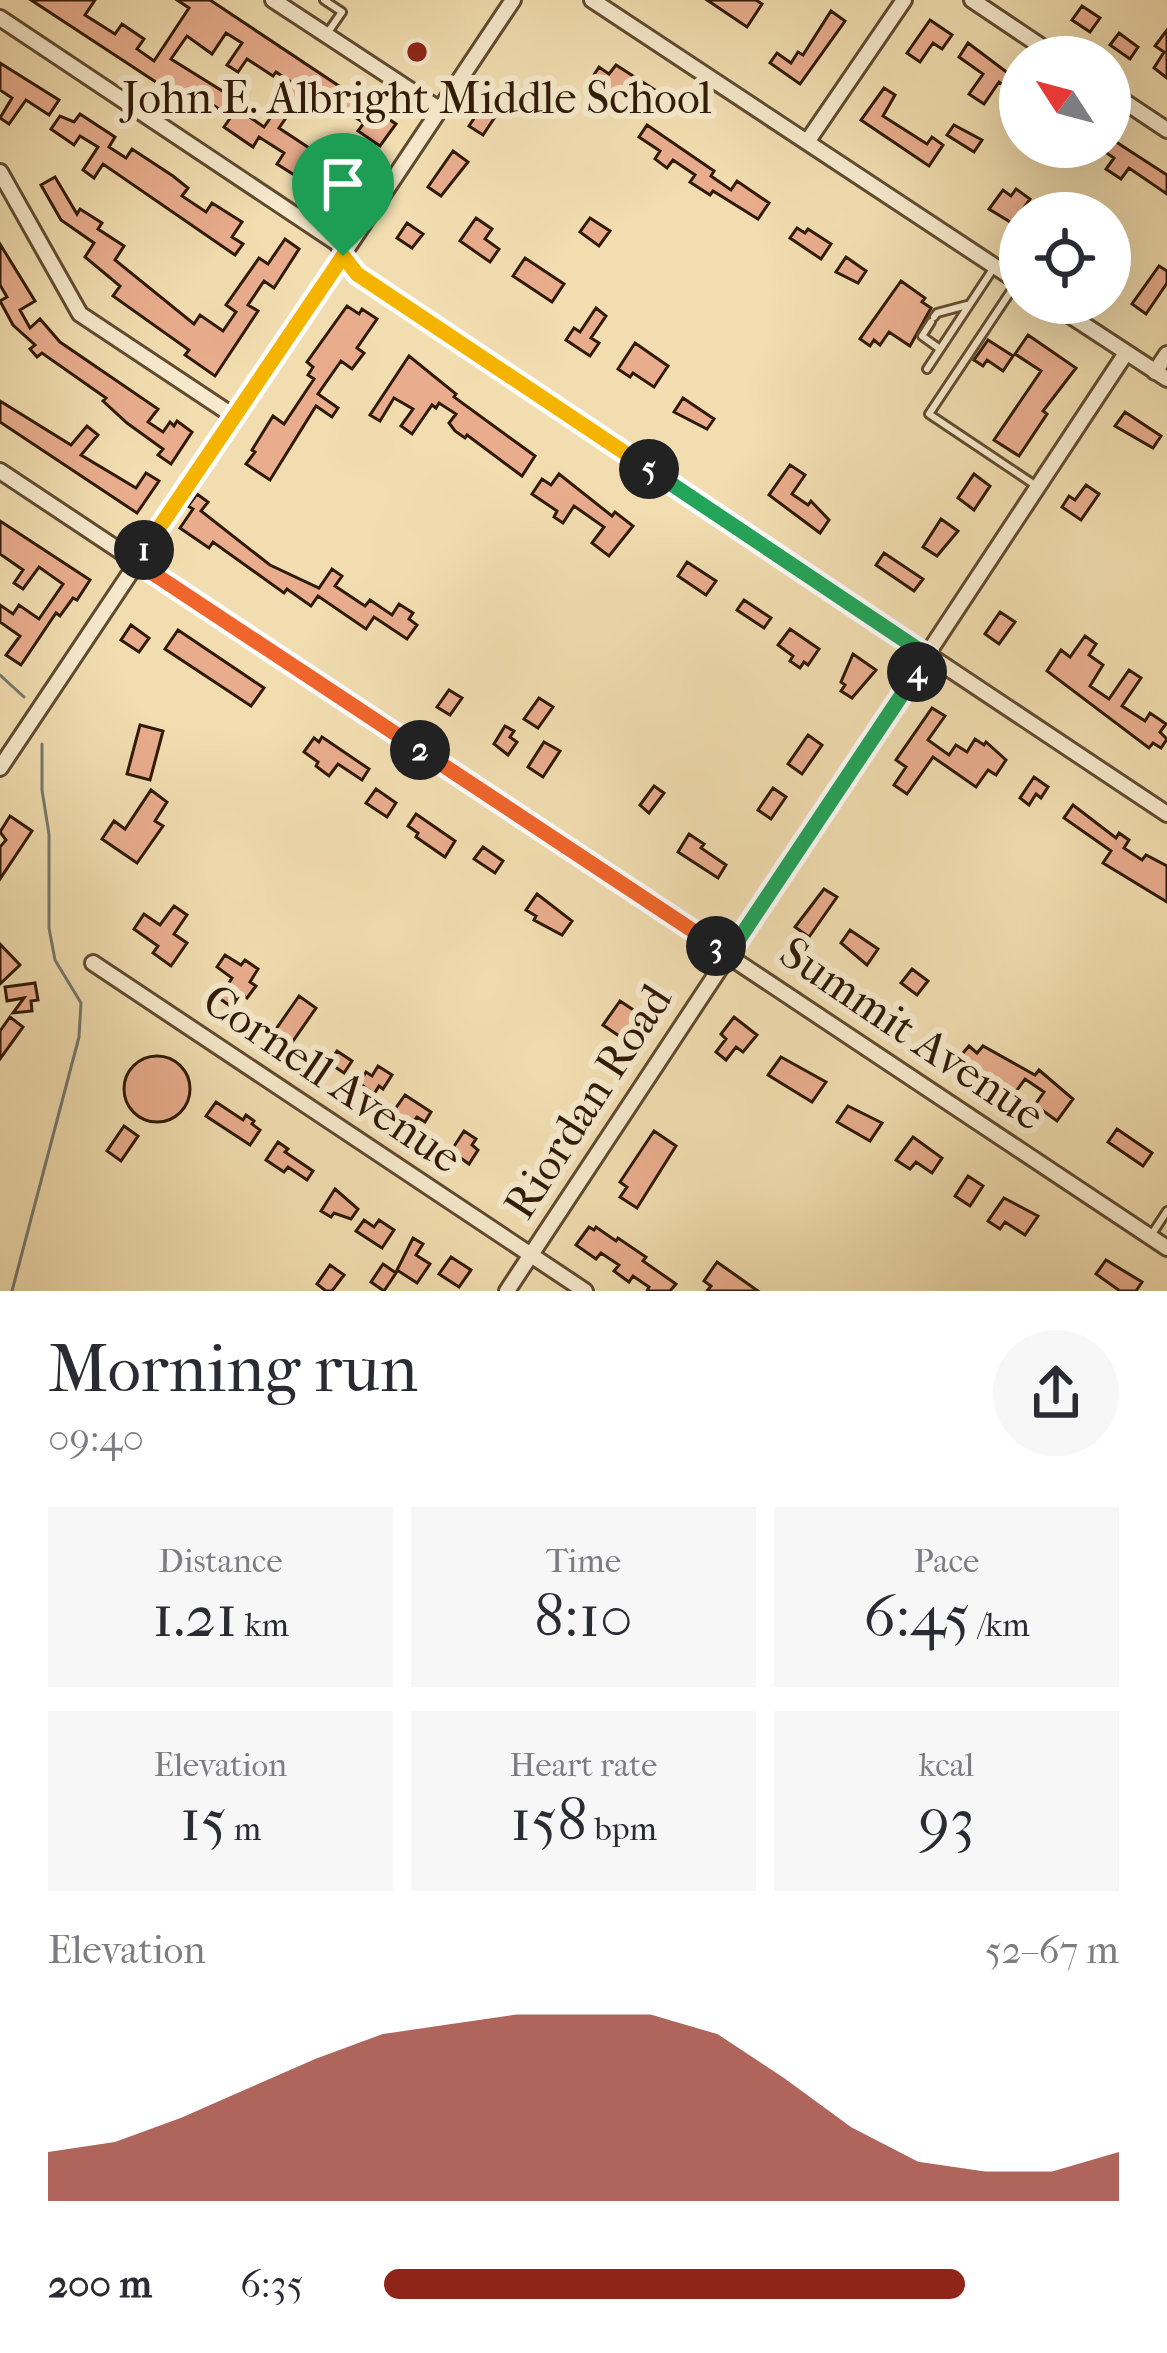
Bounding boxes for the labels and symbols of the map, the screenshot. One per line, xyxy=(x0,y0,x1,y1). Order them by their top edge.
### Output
north arrow xyxy=(999,36,1131,168)
marker: John E. Albright Middle School xyxy=(404,39,430,65)
place label: John E. Albright Middle School xyxy=(119,72,712,125)
pin xyxy=(292,133,394,256)
pin: 5 xyxy=(619,439,679,499)
pin: 1 xyxy=(114,520,174,580)
pin: 4 xyxy=(887,642,947,702)
pin: 2 xyxy=(390,720,450,780)
pin: 3 xyxy=(686,916,746,976)
street label: Summit Avenue xyxy=(770,926,1054,1142)
street label: Cornell Avenue xyxy=(193,973,471,1185)
street label: Riordan Road xyxy=(493,975,683,1229)

